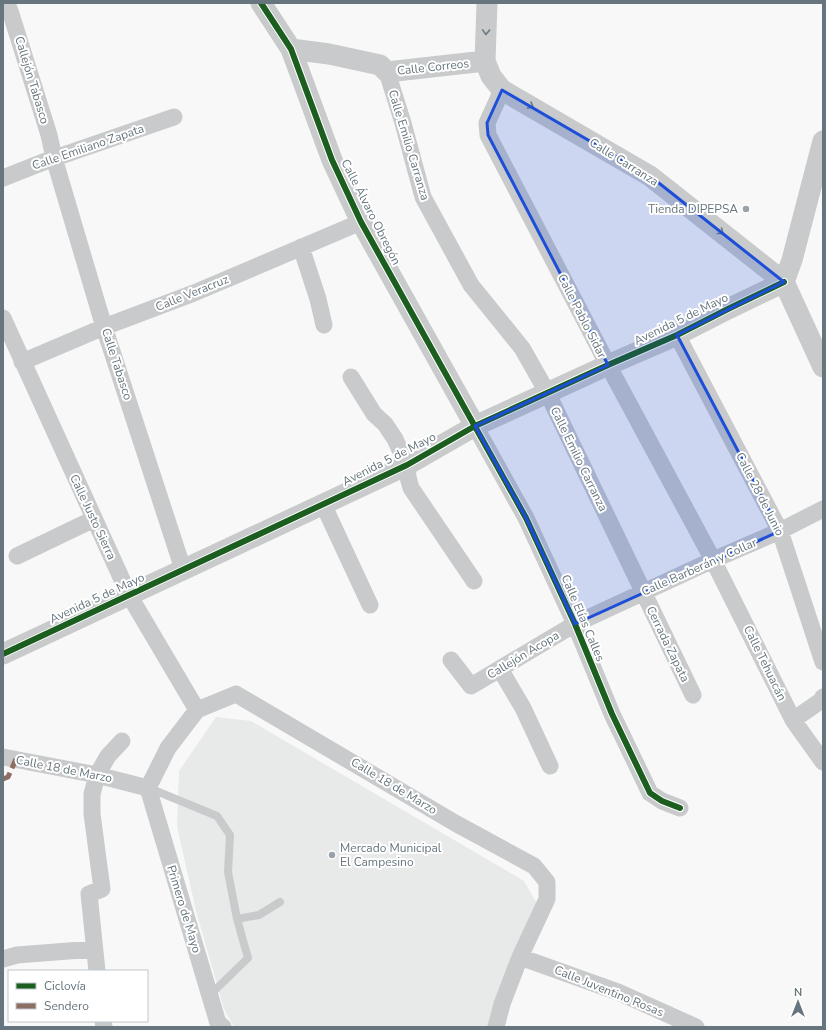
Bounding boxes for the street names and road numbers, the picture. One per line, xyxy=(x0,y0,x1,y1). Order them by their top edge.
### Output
street label: Callejón Tabasco xyxy=(11,34,53,126)
street label: Calle Correos xyxy=(396,55,470,79)
street label: Calle Emilio Carranza xyxy=(385,88,433,202)
street label: Calle Emiliano Zapata xyxy=(30,120,146,174)
street label: Calle Carranza xyxy=(586,134,662,190)
street label: Calle Álvaro Obregón xyxy=(337,156,405,268)
street label: Calle Veracruz xyxy=(153,271,231,315)
street label: Calle Pablo Sidar xyxy=(554,271,610,361)
street label: Avenida 5 de Mayo xyxy=(631,289,731,349)
street label: Calle Tabasco xyxy=(98,326,136,402)
street label: Calle Emilio Carranza xyxy=(547,404,611,514)
street label: Avenida 5 de Mayo xyxy=(339,428,439,490)
street label: Calle 28 de Junio xyxy=(732,450,788,539)
street label: Calle Justo Sierra xyxy=(66,472,120,562)
street label: Calle Barberán y Collar xyxy=(639,534,760,600)
street label: Avenida 5 de Mayo xyxy=(47,569,147,627)
street label: Calle Elías Calles xyxy=(558,572,609,664)
street label: Cerrada Zapata xyxy=(643,603,693,685)
street label: Calle Tehuacán xyxy=(740,623,790,703)
street label: Callejón Acopa xyxy=(484,627,562,683)
street label: Calle 18 de Marzo xyxy=(14,752,114,786)
street label: Calle 18 de Marzo xyxy=(348,754,440,818)
street label: Primero de Mayo xyxy=(163,863,205,955)
street label: Calle Juventino Rosas xyxy=(552,962,666,1020)

